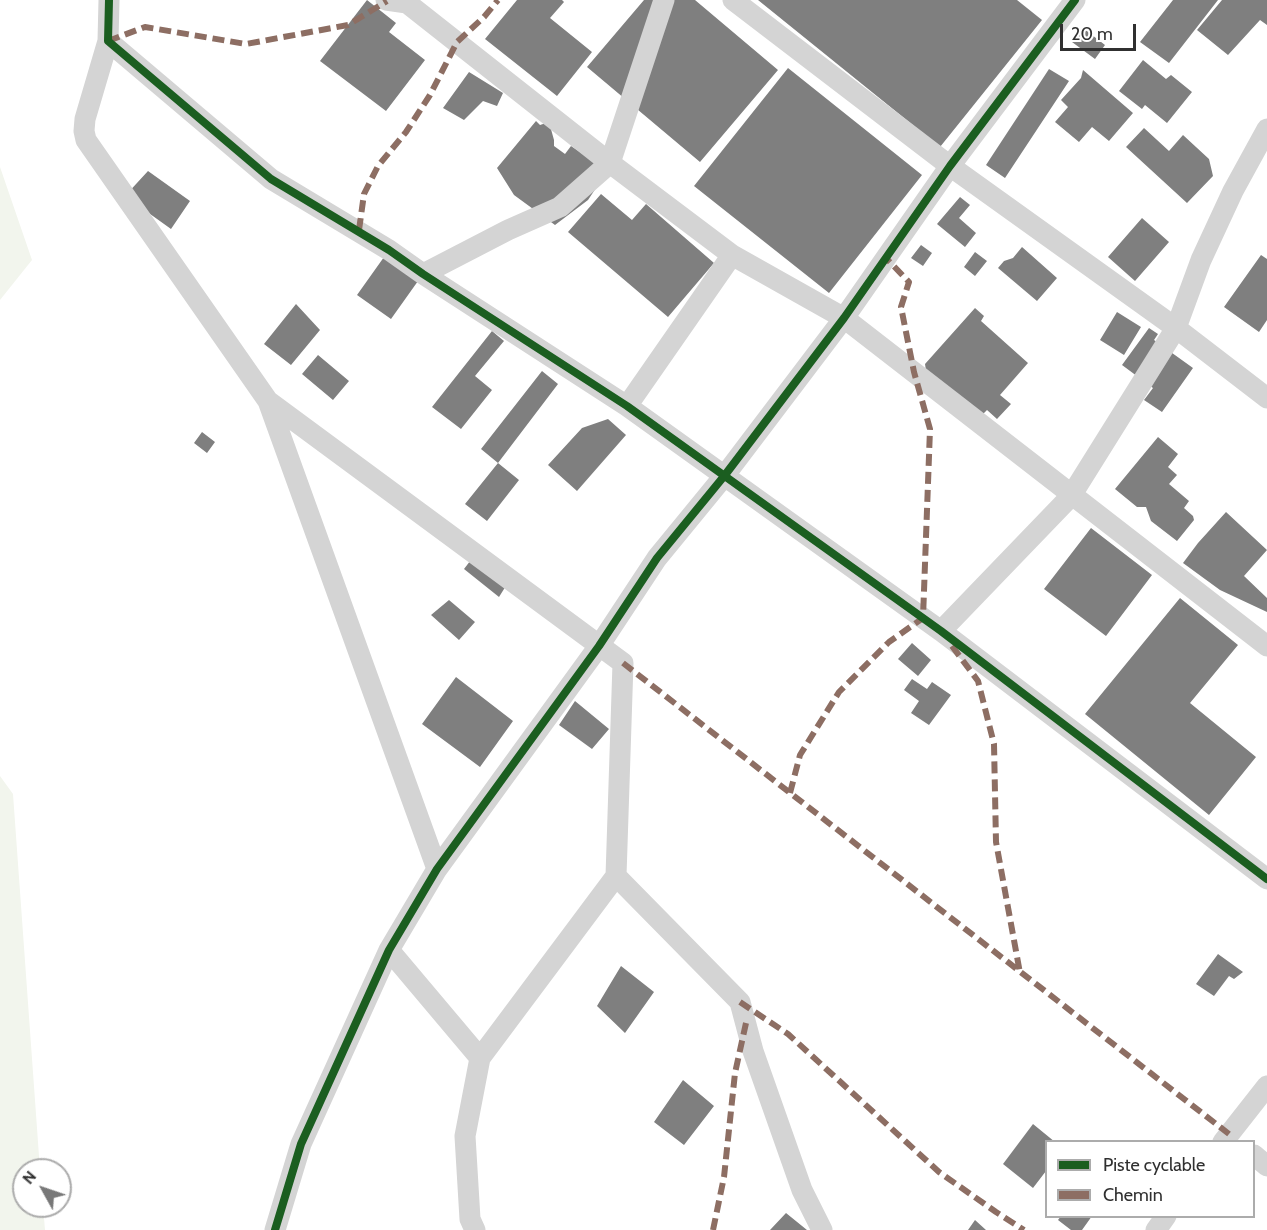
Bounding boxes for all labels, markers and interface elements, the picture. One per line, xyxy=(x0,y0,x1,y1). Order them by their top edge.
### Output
scale bar xyxy=(1063,12,1140,50)
text: 20 m xyxy=(1071,23,1113,45)
legend xyxy=(1045,1140,1255,1218)
text: Piste cyclable xyxy=(1103,1154,1205,1176)
north arrow xyxy=(12,1158,72,1218)
text: N xyxy=(18,1167,40,1188)
text: Chemin xyxy=(1103,1184,1163,1206)

